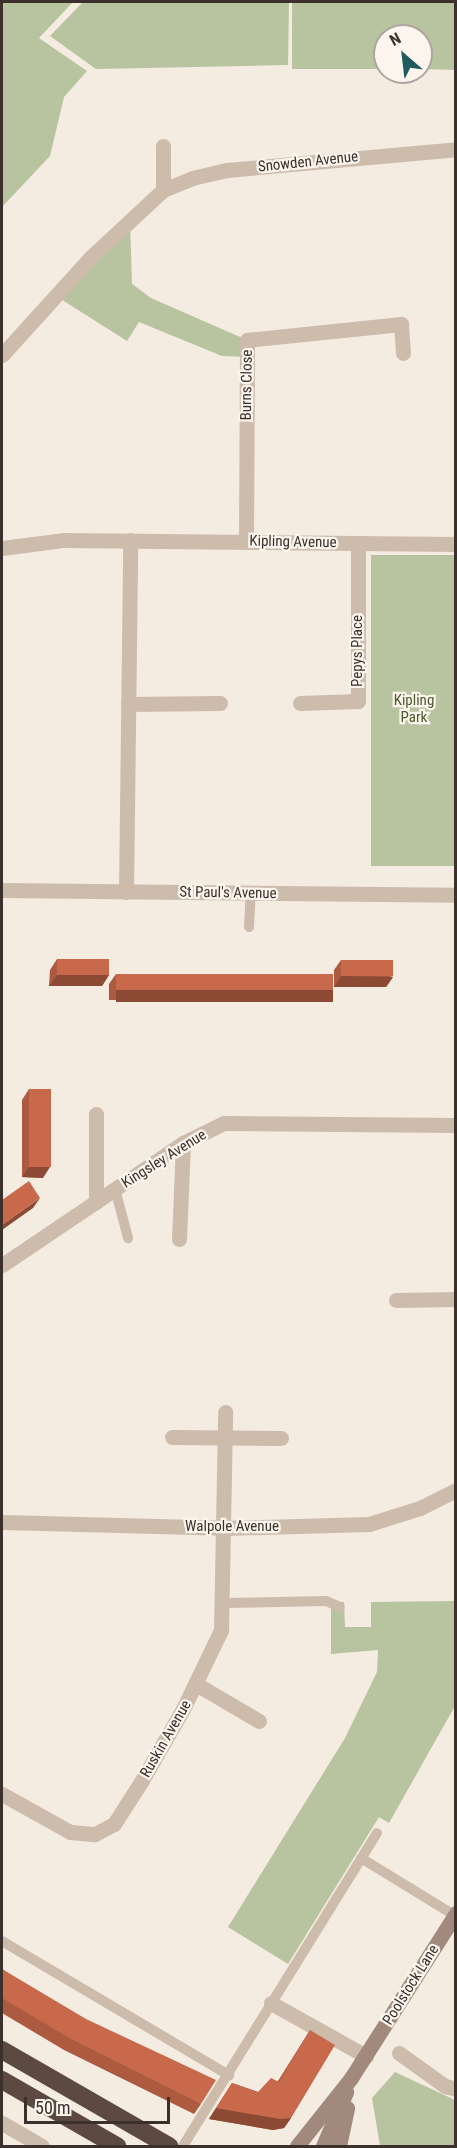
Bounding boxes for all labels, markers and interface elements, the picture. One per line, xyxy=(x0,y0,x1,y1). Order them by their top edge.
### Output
north arrow xyxy=(373,24,433,84)
text: N xyxy=(386,29,404,50)
street label: Snowden Avenue xyxy=(257,148,359,176)
street label: Burns Close xyxy=(237,349,257,421)
street label: Kipling Avenue xyxy=(249,532,337,552)
street label: Pepys Place xyxy=(349,615,367,687)
park label: Kipling Park xyxy=(394,691,434,726)
street label: St Paul's Avenue xyxy=(179,883,277,903)
street label: Kingsley Avenue xyxy=(118,1126,210,1192)
street label: Walpole Avenue xyxy=(185,1518,279,1536)
street label: Ruskin Avenue xyxy=(137,1697,195,1781)
street label: Poolstock Lane xyxy=(379,1942,443,2028)
scale bar xyxy=(27,2085,172,2123)
text: 50 m xyxy=(35,2097,70,2118)

